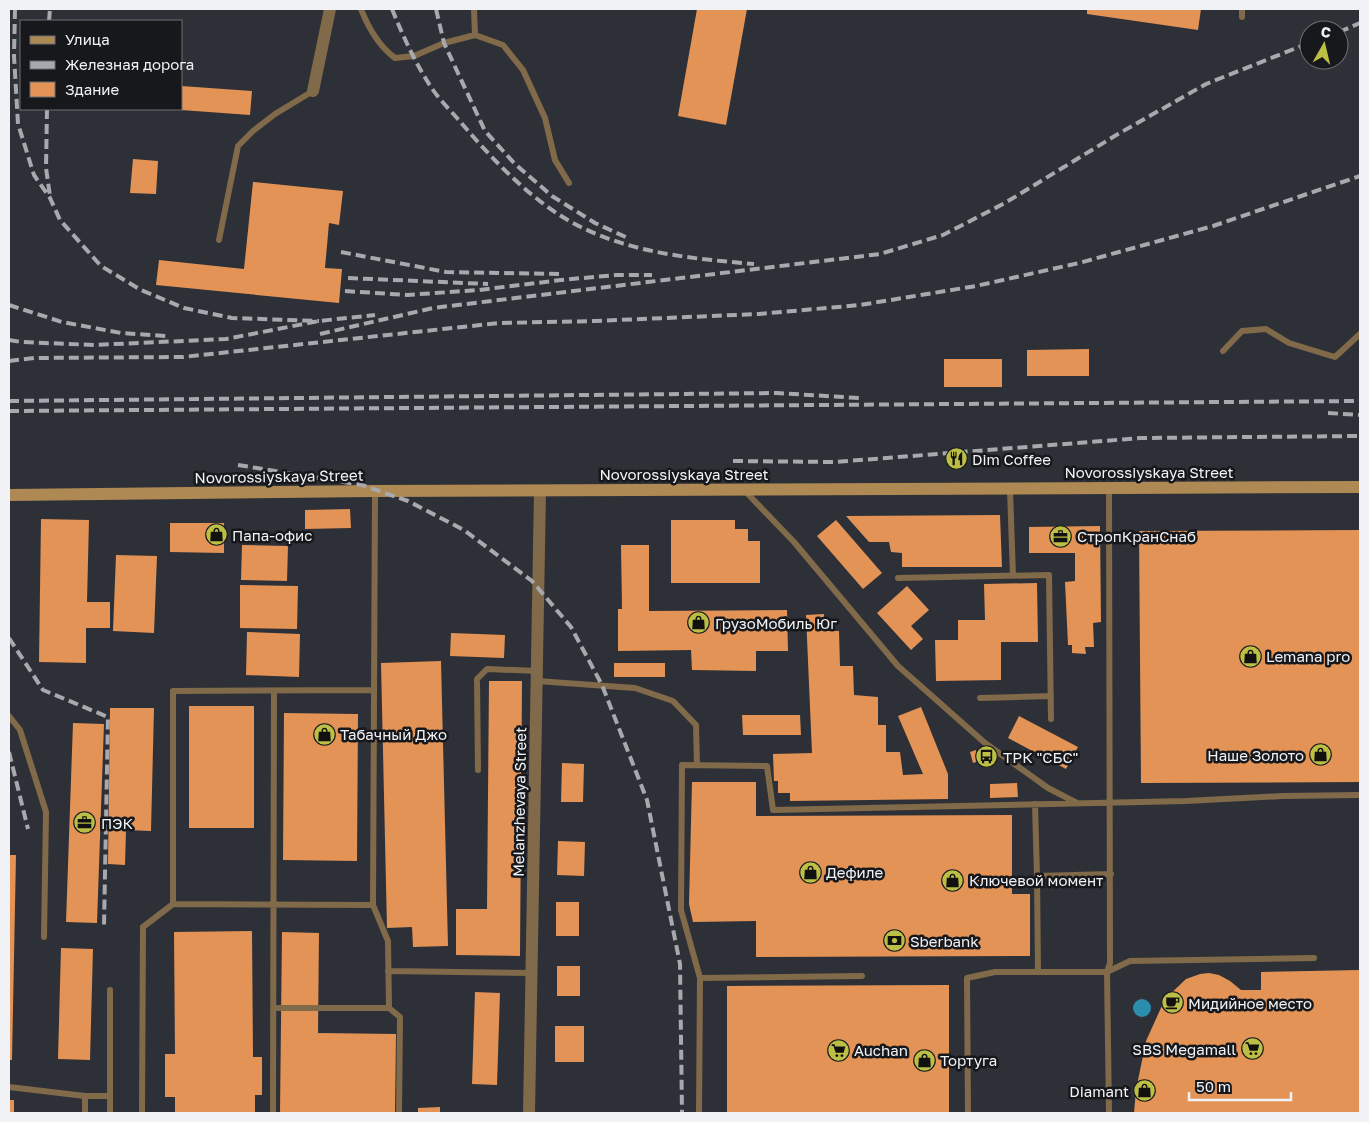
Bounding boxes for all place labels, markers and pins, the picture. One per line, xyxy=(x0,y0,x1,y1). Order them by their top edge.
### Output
restaurant icon: Dim Coffee xyxy=(944,447,968,471)
place label: Dim Coffee xyxy=(972,450,1051,468)
shop icon: Папа-офис xyxy=(204,523,228,547)
office icon: СтропКранСнаб xyxy=(1049,524,1073,548)
place label: Папа-офис xyxy=(232,526,312,544)
place label: СтропКранСнаб xyxy=(1077,527,1196,545)
shop icon: ГрузоМобиль Юг xyxy=(687,611,711,635)
place label: ГрузоМобиль Юг xyxy=(715,614,837,632)
shop icon: Lemana pro xyxy=(1238,644,1262,668)
place label: Lemana pro xyxy=(1266,647,1350,665)
shop icon: Табачный Джо xyxy=(312,722,336,746)
place label: Табачный Джо xyxy=(340,725,447,743)
shop icon: Наше Золото xyxy=(1308,743,1332,767)
bus stop icon: ТРК "СБС" xyxy=(975,745,999,769)
place label: Наше Золото xyxy=(1207,746,1304,764)
place label: ТРК "СБС" xyxy=(1003,748,1078,766)
office icon: ПЭК xyxy=(73,811,97,835)
place label: ПЭК xyxy=(101,814,133,832)
shop icon: Дефиле xyxy=(798,860,822,884)
place label: Дефиле xyxy=(826,863,884,881)
shop icon: Ключевой момент xyxy=(941,868,965,892)
place label: Ключевой момент xyxy=(969,871,1104,889)
bank icon: Sberbank xyxy=(882,929,906,953)
place label: Sberbank xyxy=(910,932,979,950)
cafe icon: Мидийное место xyxy=(1160,991,1184,1015)
place label: Мидийное место xyxy=(1188,994,1312,1012)
supermarket icon: SBS Megamall xyxy=(1240,1037,1264,1061)
supermarket icon: Auchan xyxy=(826,1038,850,1062)
place label: SBS Megamall xyxy=(1132,1040,1236,1058)
place label: Auchan xyxy=(854,1041,908,1059)
shop icon: Тортуга xyxy=(912,1048,936,1072)
place label: Тортуга xyxy=(940,1051,997,1069)
shop icon: Diamant xyxy=(1133,1079,1157,1103)
place label: Diamant xyxy=(1069,1082,1129,1100)

